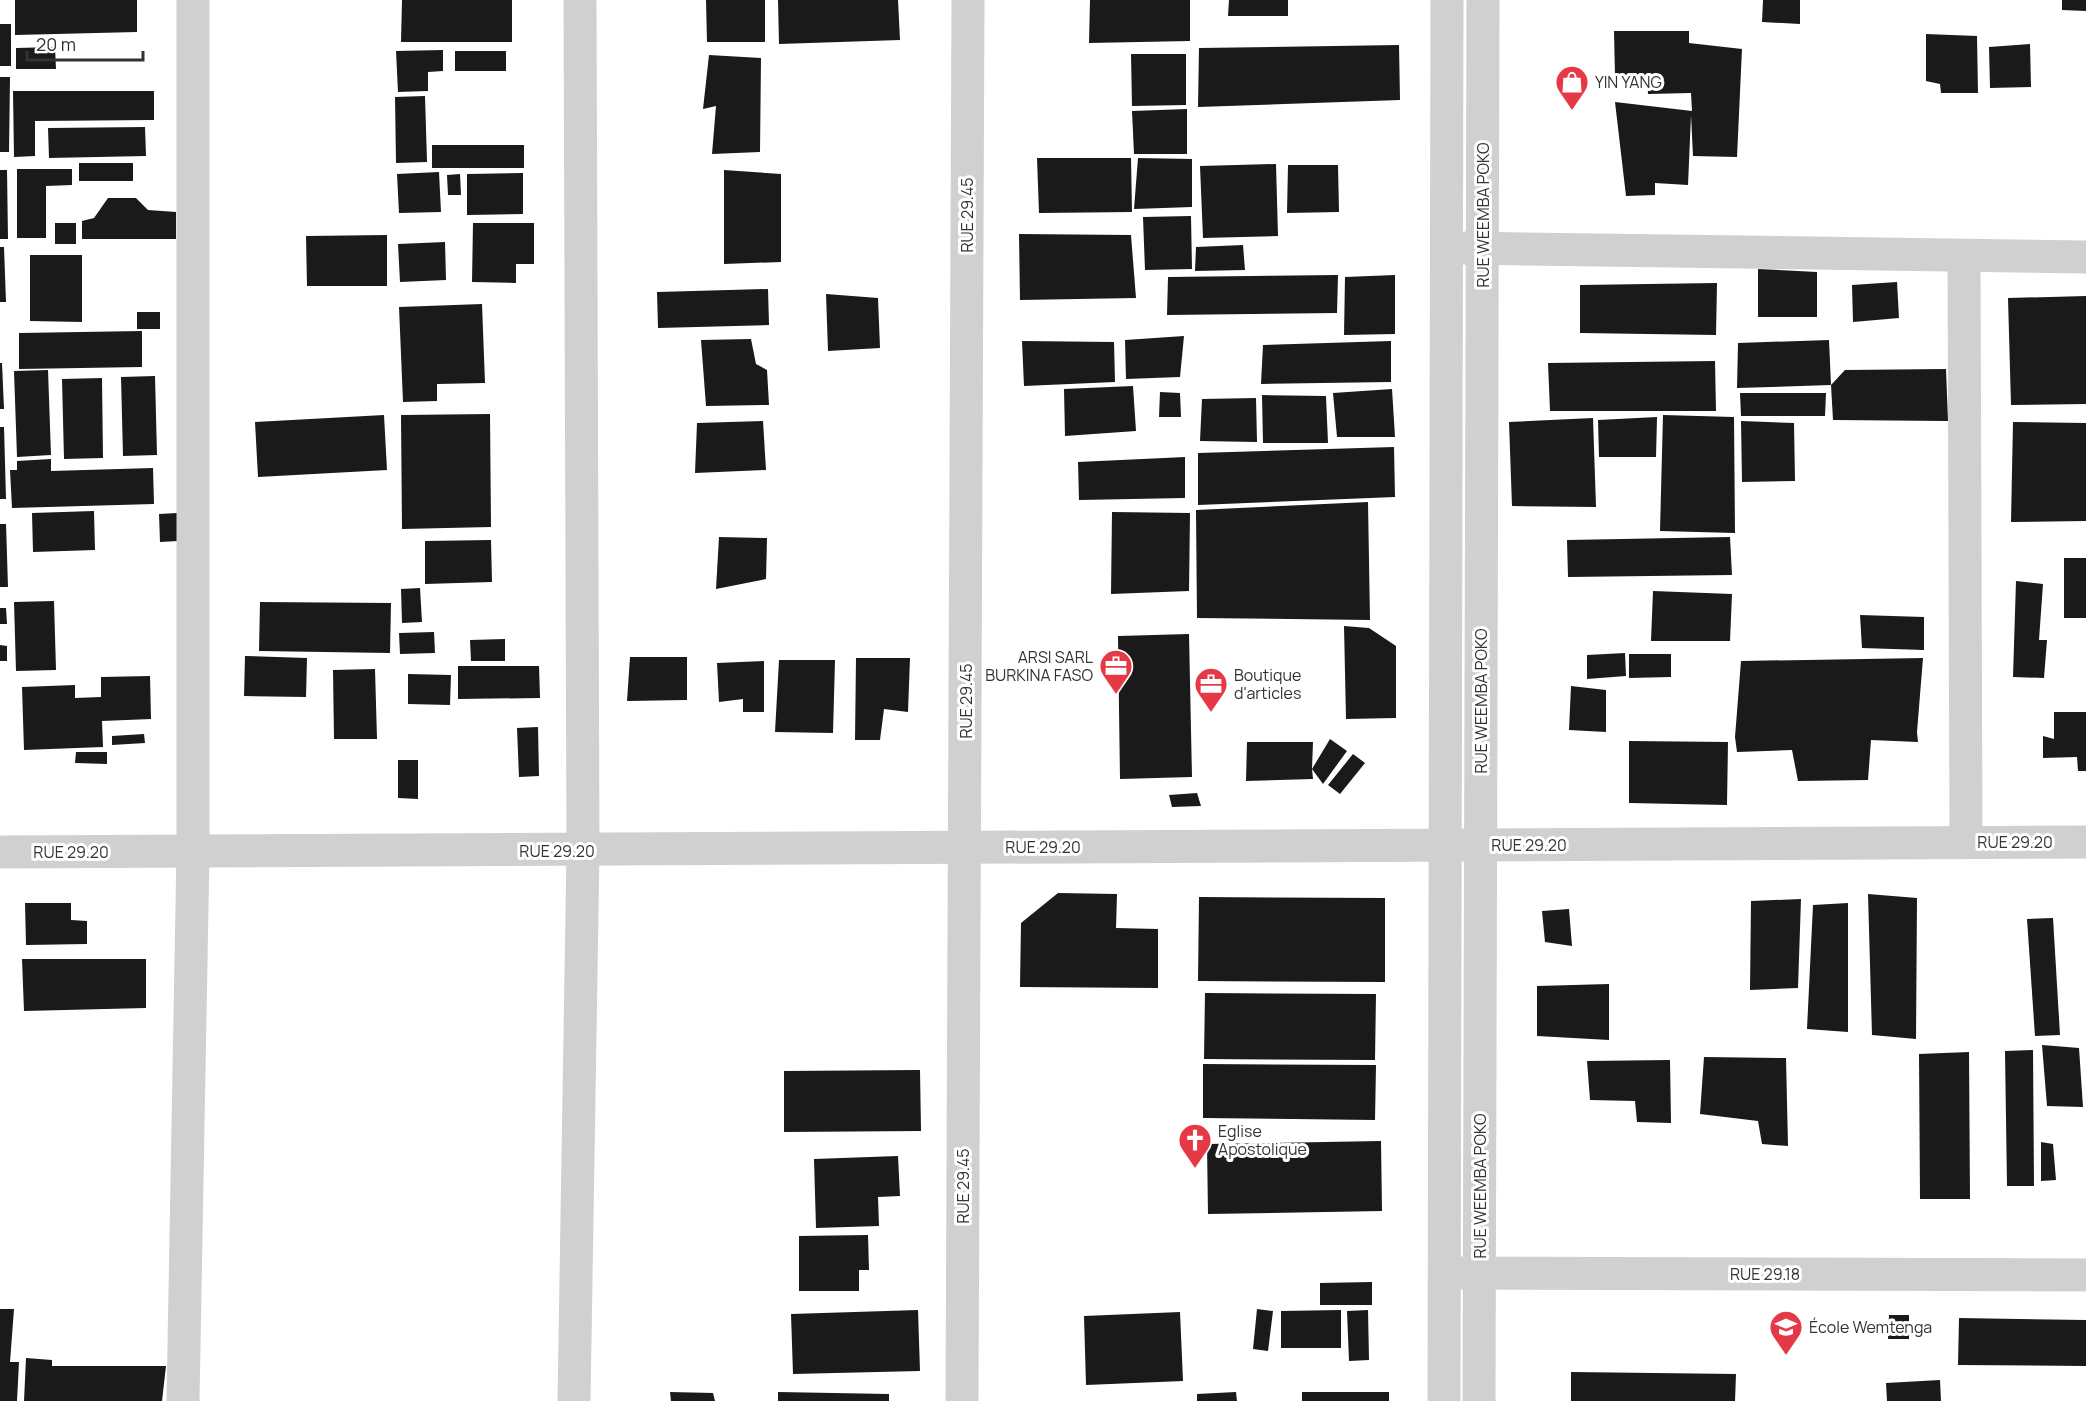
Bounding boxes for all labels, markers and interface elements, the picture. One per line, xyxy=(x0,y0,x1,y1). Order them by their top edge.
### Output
scale bar xyxy=(27,24,142,62)
text: 20 m xyxy=(36,32,76,56)
shop icon: YIN YANG xyxy=(1554,64,1590,111)
place label: YIN YANG xyxy=(1595,71,1662,93)
street label: RUE WEEMBA POKO xyxy=(1472,142,1494,288)
street label: RUE 29.45 xyxy=(956,177,978,253)
street label: RUE WEEMBA POKO xyxy=(1470,628,1492,774)
place label: ARSI SARL BURKINA FASO xyxy=(985,646,1093,686)
office icon: ARSI SARL BURKINA FASO xyxy=(1098,648,1134,695)
street label: RUE 29.45 xyxy=(955,663,977,739)
place label: Boutique d'articles xyxy=(1234,664,1301,704)
office icon: Boutique d'articles xyxy=(1193,666,1229,713)
street label: RUE 29.20 xyxy=(1977,831,2053,853)
street label: RUE 29.20 xyxy=(1491,834,1567,856)
street label: RUE 29.20 xyxy=(1005,836,1081,858)
street label: RUE 29.20 xyxy=(519,840,595,862)
street label: RUE 29.20 xyxy=(33,841,109,863)
street label: RUE WEEMBA POKO xyxy=(1469,1113,1491,1259)
place label: Eglise Apostolique xyxy=(1218,1120,1307,1160)
church icon: Eglise Apostolique xyxy=(1177,1122,1213,1169)
street label: RUE 29.45 xyxy=(952,1148,974,1224)
street label: RUE 29.18 xyxy=(1730,1263,1800,1285)
school or university icon: École Wemtenga xyxy=(1768,1309,1804,1356)
place label: École Wemtenga xyxy=(1809,1316,1932,1338)

